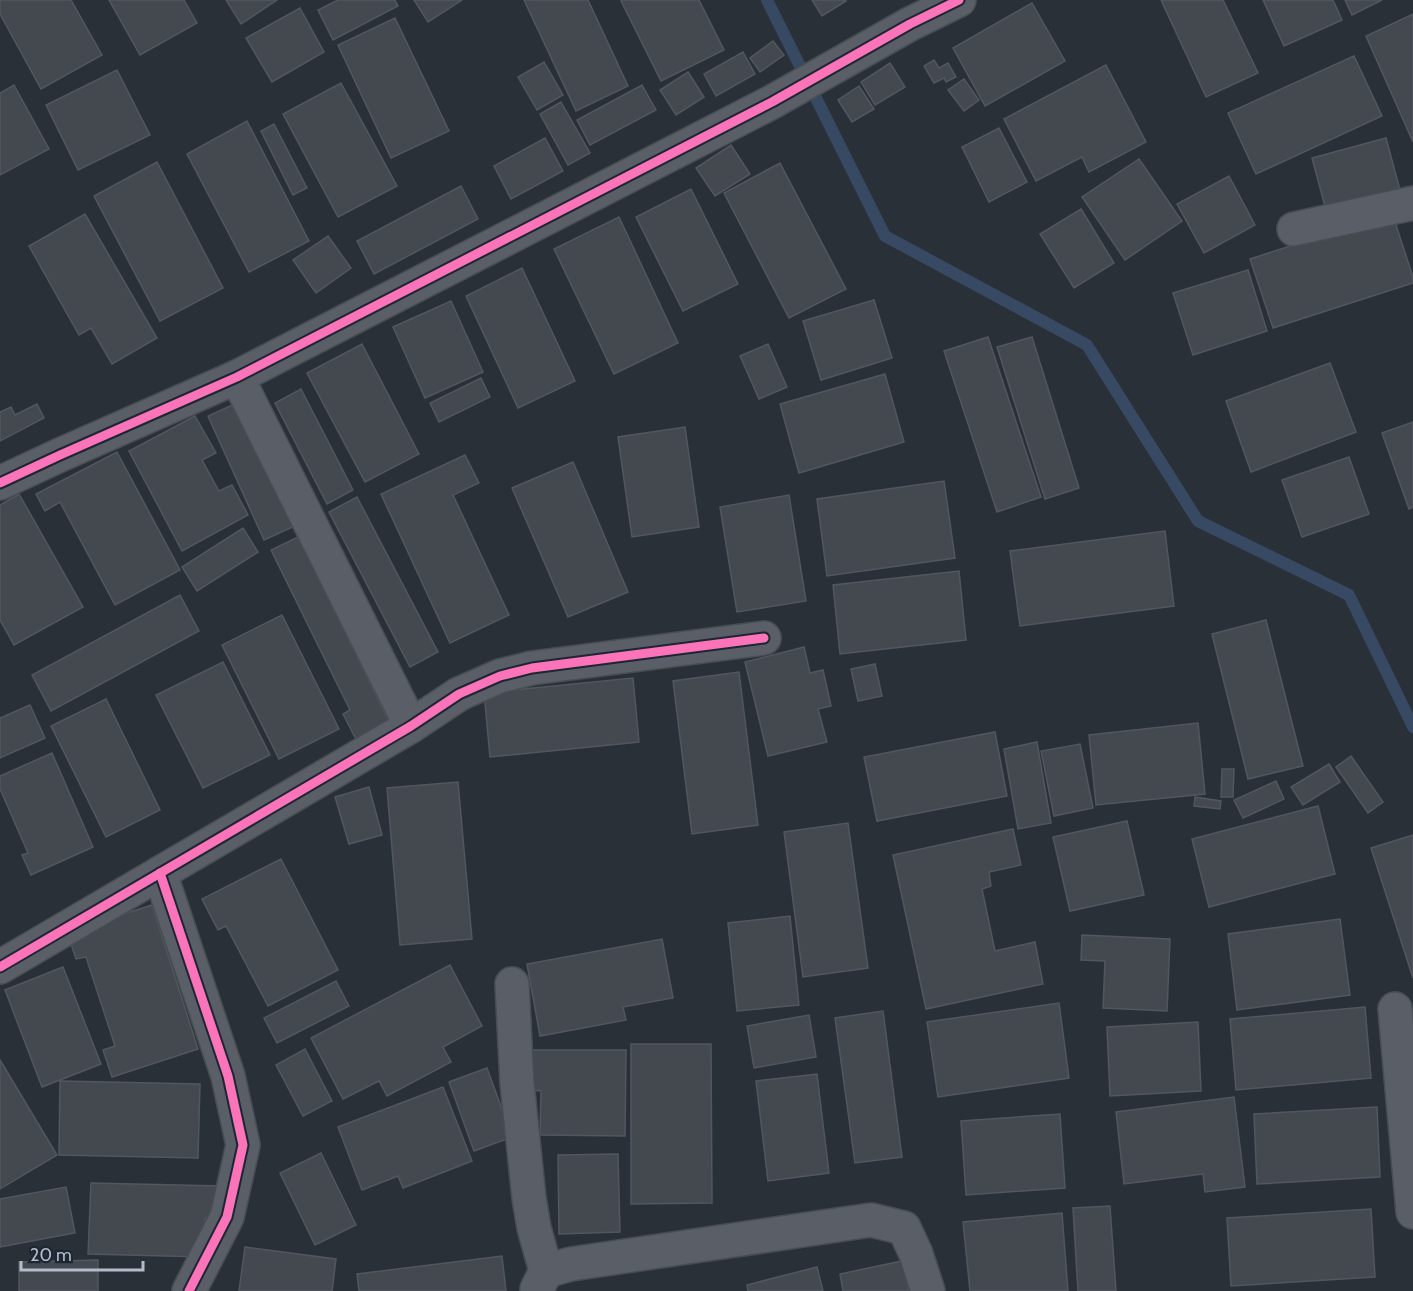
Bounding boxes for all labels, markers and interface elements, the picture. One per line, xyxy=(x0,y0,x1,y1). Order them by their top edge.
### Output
scale bar xyxy=(21,1234,142,1272)
text: 20 m xyxy=(30,1244,72,1266)

